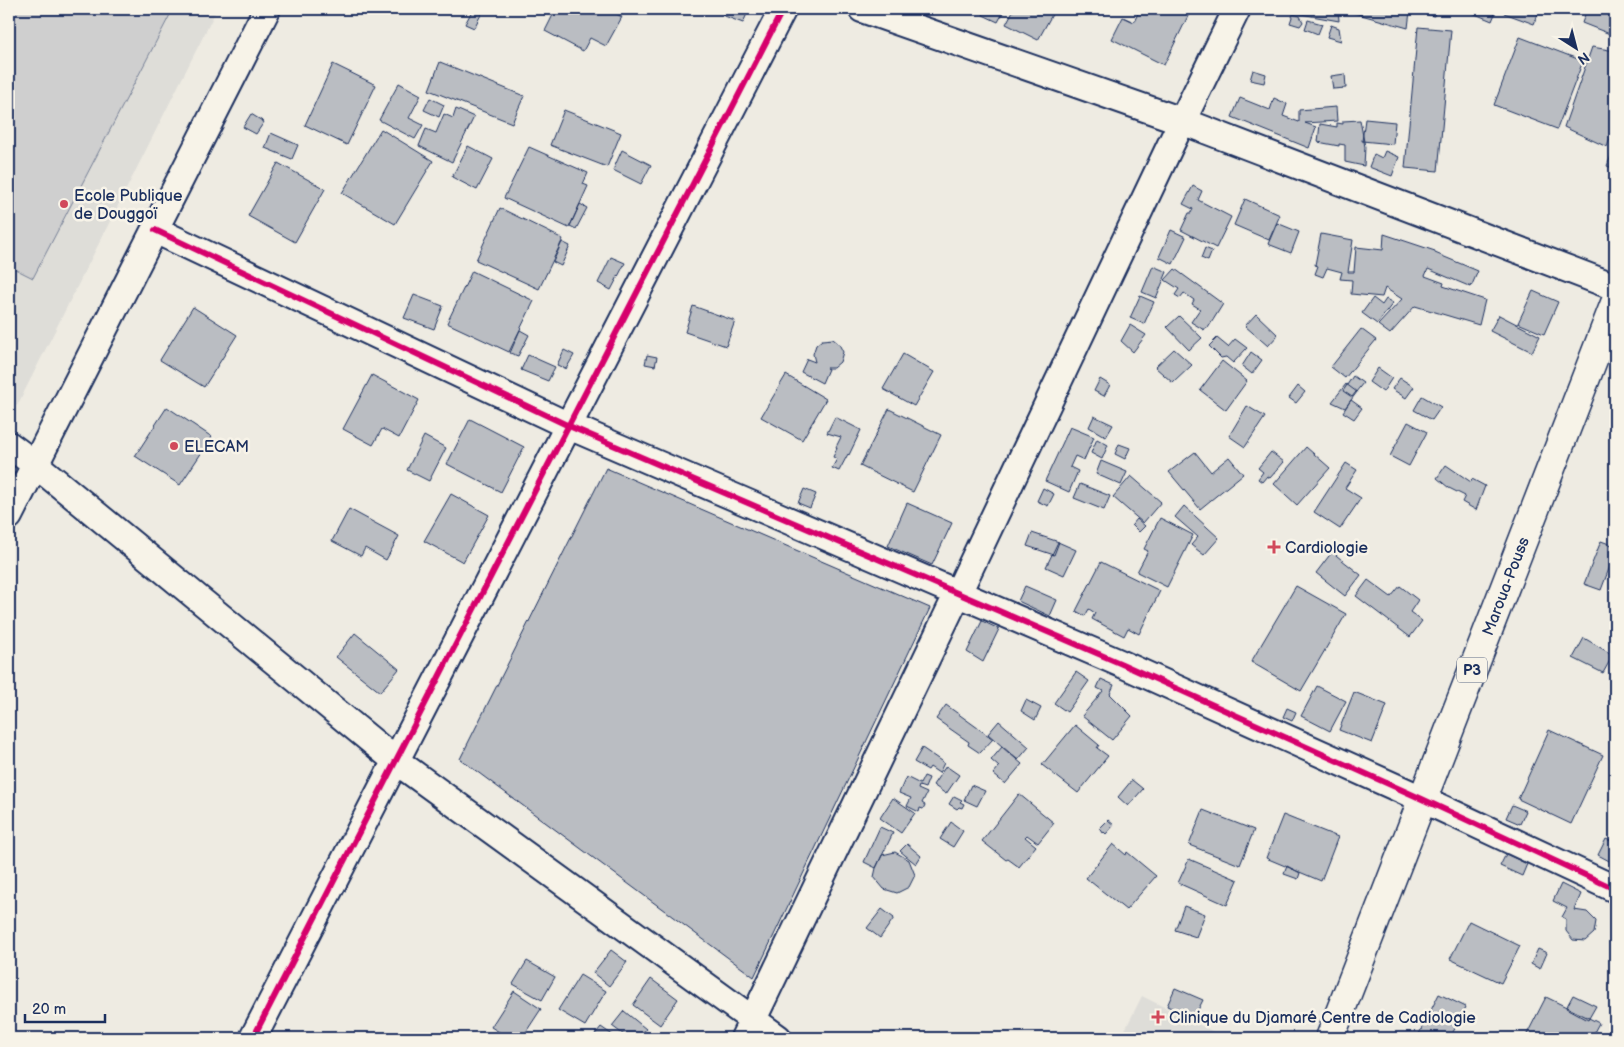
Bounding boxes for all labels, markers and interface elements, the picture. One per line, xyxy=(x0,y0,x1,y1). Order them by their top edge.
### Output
north arrow xyxy=(1552,22,1602,72)
text: N xyxy=(1574,48,1593,68)
place label: Ecole Publique de Douggoï xyxy=(74,187,183,224)
marker: Ecole Publique de Douggoï xyxy=(58,198,70,210)
place label: ELECAM xyxy=(184,438,249,457)
marker: ELECAM xyxy=(168,440,180,452)
street label: Maroua-Pouss xyxy=(1479,534,1534,639)
place label: Cardiologie xyxy=(1285,539,1368,558)
marker: Cardiologie xyxy=(1267,540,1281,554)
road number: P3 xyxy=(1457,658,1487,682)
scale bar xyxy=(25,992,105,1024)
text: 20 m xyxy=(32,1000,66,1019)
place label: Clinique du Djamaré Centre de Cadiologie xyxy=(1169,1009,1476,1028)
marker: Clinique du Djamaré Centre de Cadiologie xyxy=(1151,1010,1165,1024)

